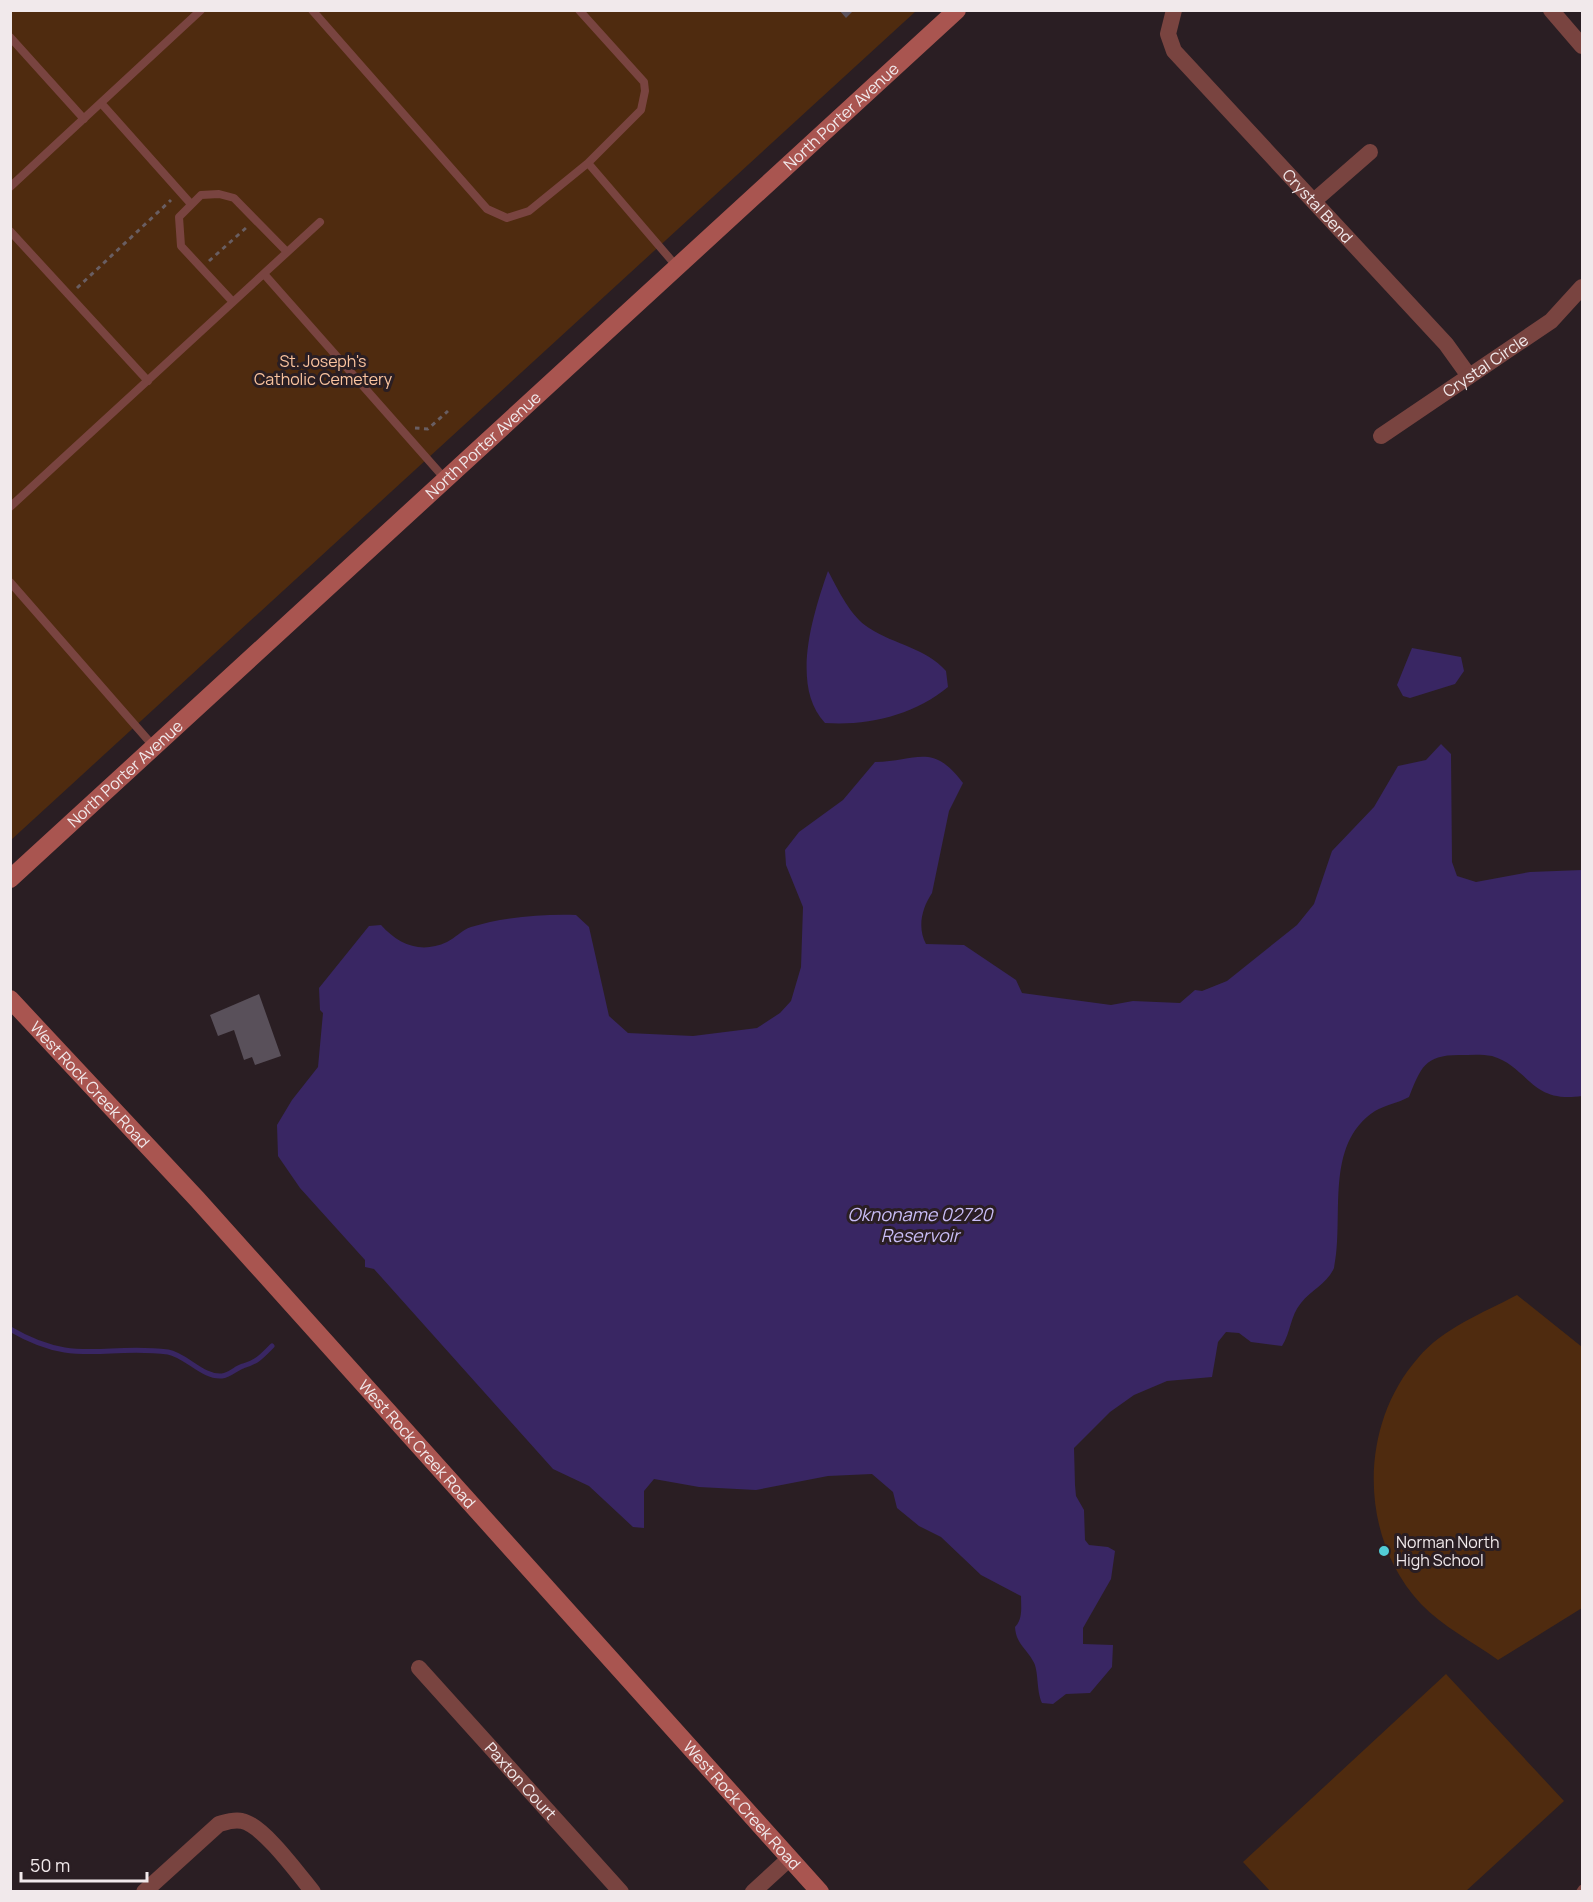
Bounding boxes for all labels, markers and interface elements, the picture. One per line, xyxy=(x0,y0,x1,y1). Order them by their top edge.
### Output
street label: North Porter Avenue xyxy=(779,58,904,175)
street label: Crystal Bend xyxy=(1278,164,1358,248)
street label: Crystal Circle xyxy=(1438,329,1532,402)
park label: St. Joseph's Catholic Cemetery xyxy=(254,350,393,390)
street label: North Porter Avenue xyxy=(421,386,546,504)
street label: North Porter Avenue xyxy=(62,715,187,832)
street label: West Rock Creek Road xyxy=(25,1016,155,1153)
water label: Oknoname 02720 Reservoir xyxy=(848,1202,994,1247)
street label: West Rock Creek Road xyxy=(353,1375,481,1513)
place label: Norman North High School xyxy=(1396,1531,1499,1571)
marker: Norman North High School xyxy=(1377,1544,1391,1558)
street label: West Rock Creek Road xyxy=(678,1736,806,1874)
street label: Paxton Court xyxy=(480,1737,562,1824)
scale bar xyxy=(21,1845,147,1883)
text: 50 m xyxy=(30,1853,70,1877)

